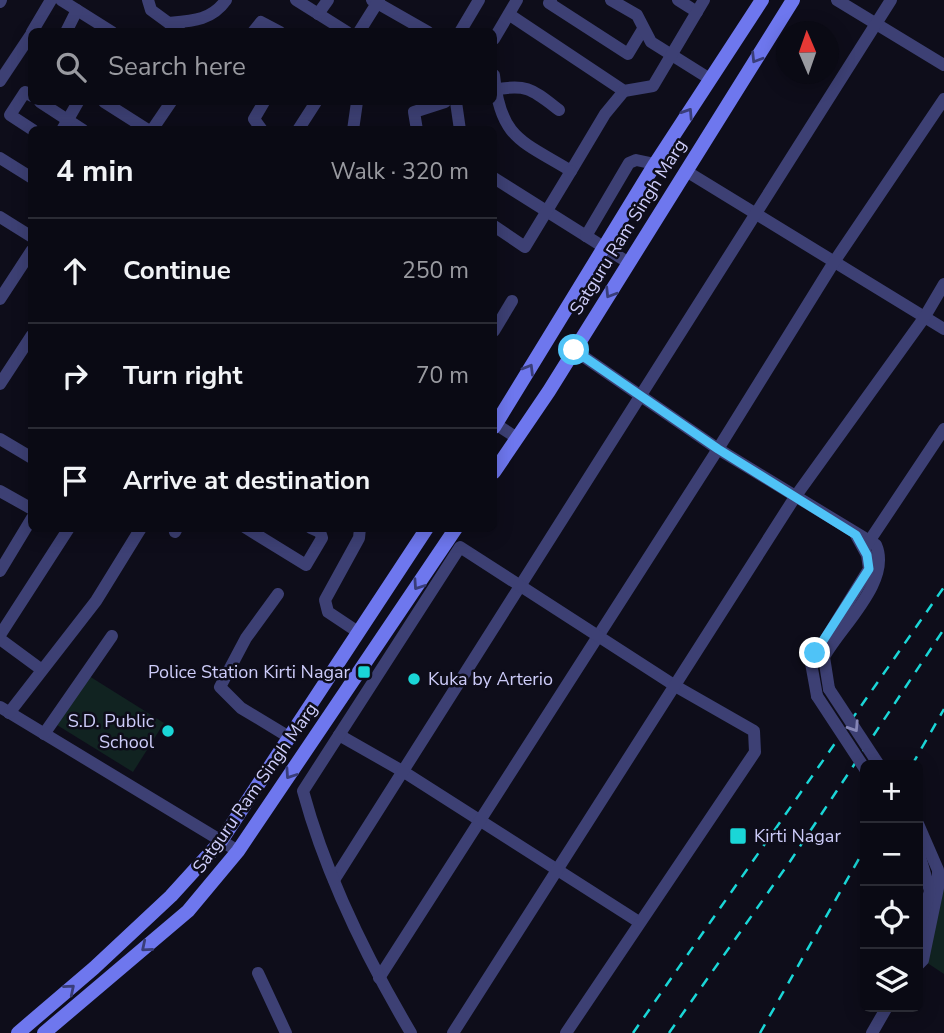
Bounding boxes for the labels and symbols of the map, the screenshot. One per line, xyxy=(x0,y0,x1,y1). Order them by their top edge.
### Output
north arrow xyxy=(776,21,839,84)
one-way arrow xyxy=(752,50,765,63)
one-way arrow xyxy=(680,108,693,121)
street label: Satguru Ram Singh Marg xyxy=(564,135,692,319)
one-way arrow xyxy=(606,285,619,298)
route start xyxy=(558,334,589,365)
one-way arrow xyxy=(521,363,534,376)
one-way arrow xyxy=(413,577,426,590)
route end xyxy=(799,637,830,668)
place label: Police Station Kirti Nagar xyxy=(148,660,351,684)
marker: Police Station Kirti Nagar xyxy=(356,664,372,680)
place label: Kuka by Arterio xyxy=(428,667,553,691)
marker: Kuka by Arterio xyxy=(406,671,422,687)
street label: Satguru Ram Singh Marg xyxy=(187,698,323,878)
place label: S.D. Public School xyxy=(68,709,155,754)
one-way arrow xyxy=(845,720,858,733)
marker: S.D. Public School xyxy=(160,723,176,739)
one-way arrow xyxy=(286,766,298,779)
place label: Kirti Nagar xyxy=(754,824,841,848)
marker: Kirti Nagar xyxy=(728,826,748,846)
one-way arrow xyxy=(141,939,153,952)
one-way arrow xyxy=(62,985,75,997)

